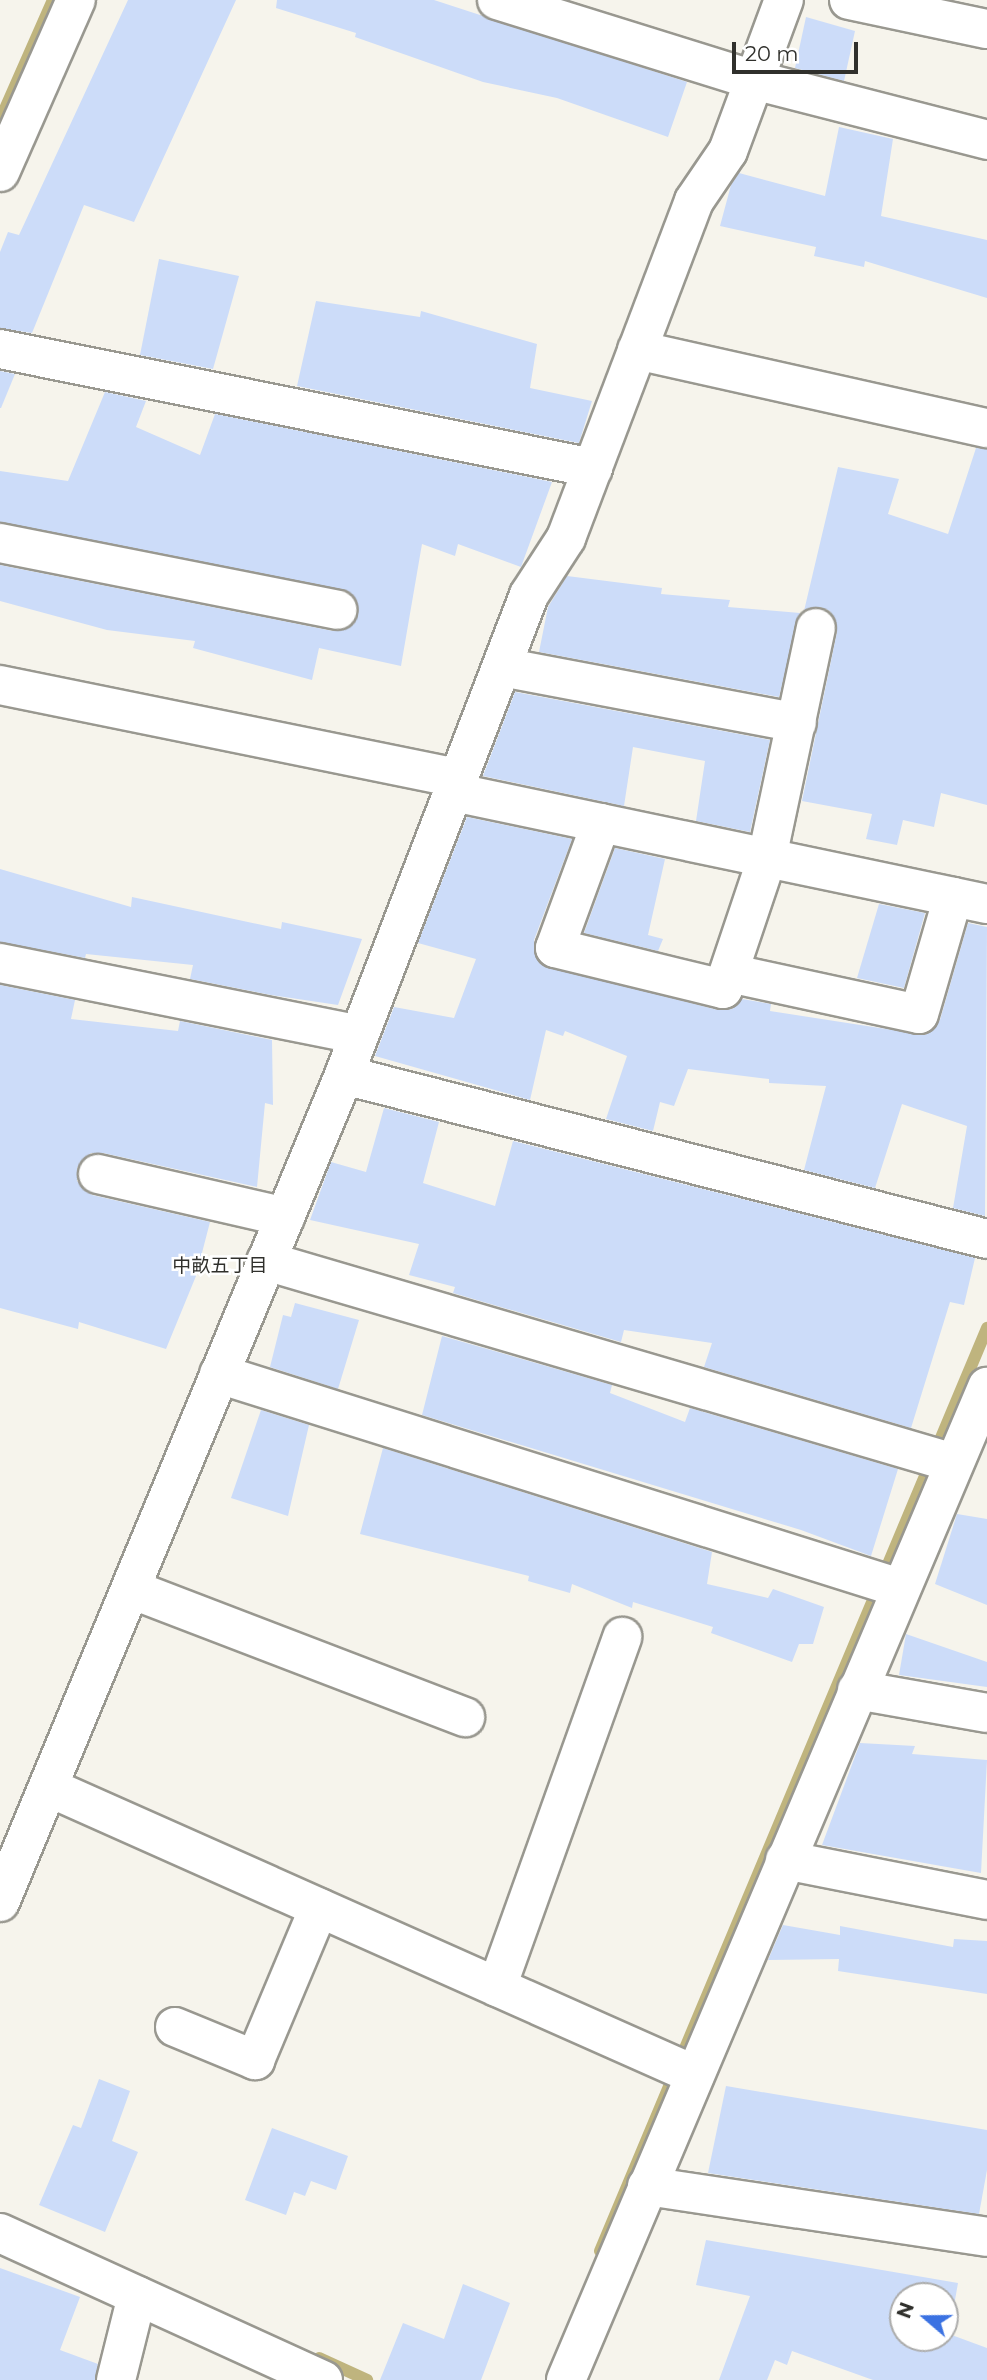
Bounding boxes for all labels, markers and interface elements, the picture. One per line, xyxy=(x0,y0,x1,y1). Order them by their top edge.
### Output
scale bar xyxy=(735,28,861,72)
text: 20 m xyxy=(745,41,799,66)
district label: 中畝五丁目 xyxy=(173,1255,267,1277)
north arrow xyxy=(889,2282,959,2352)
text: N xyxy=(892,2299,919,2321)

